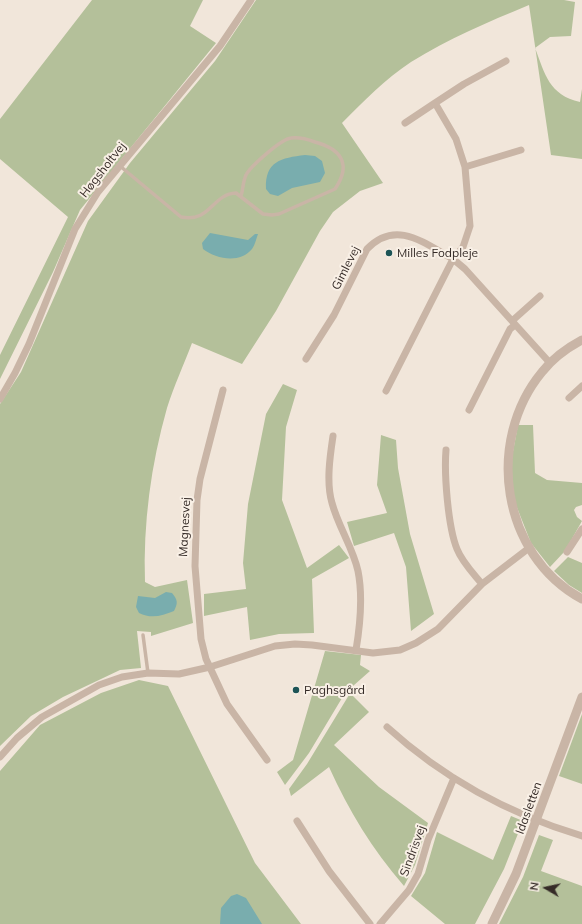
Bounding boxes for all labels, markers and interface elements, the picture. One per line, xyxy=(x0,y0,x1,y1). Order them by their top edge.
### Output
street label: Høgsholtvej xyxy=(77,140,129,200)
street label: Gimlevej xyxy=(329,244,363,292)
place label: Milles Fodpleje xyxy=(397,246,478,260)
marker: Milles Fodpleje xyxy=(384,248,394,258)
street label: Magnesvej xyxy=(176,497,194,557)
place label: Paghsgård xyxy=(304,683,365,697)
marker: Paghsgård xyxy=(291,685,301,695)
street label: Idasletten xyxy=(513,780,545,836)
street label: Sindrisvej xyxy=(397,824,429,878)
north arrow xyxy=(526,868,566,908)
text: N xyxy=(527,881,542,891)

